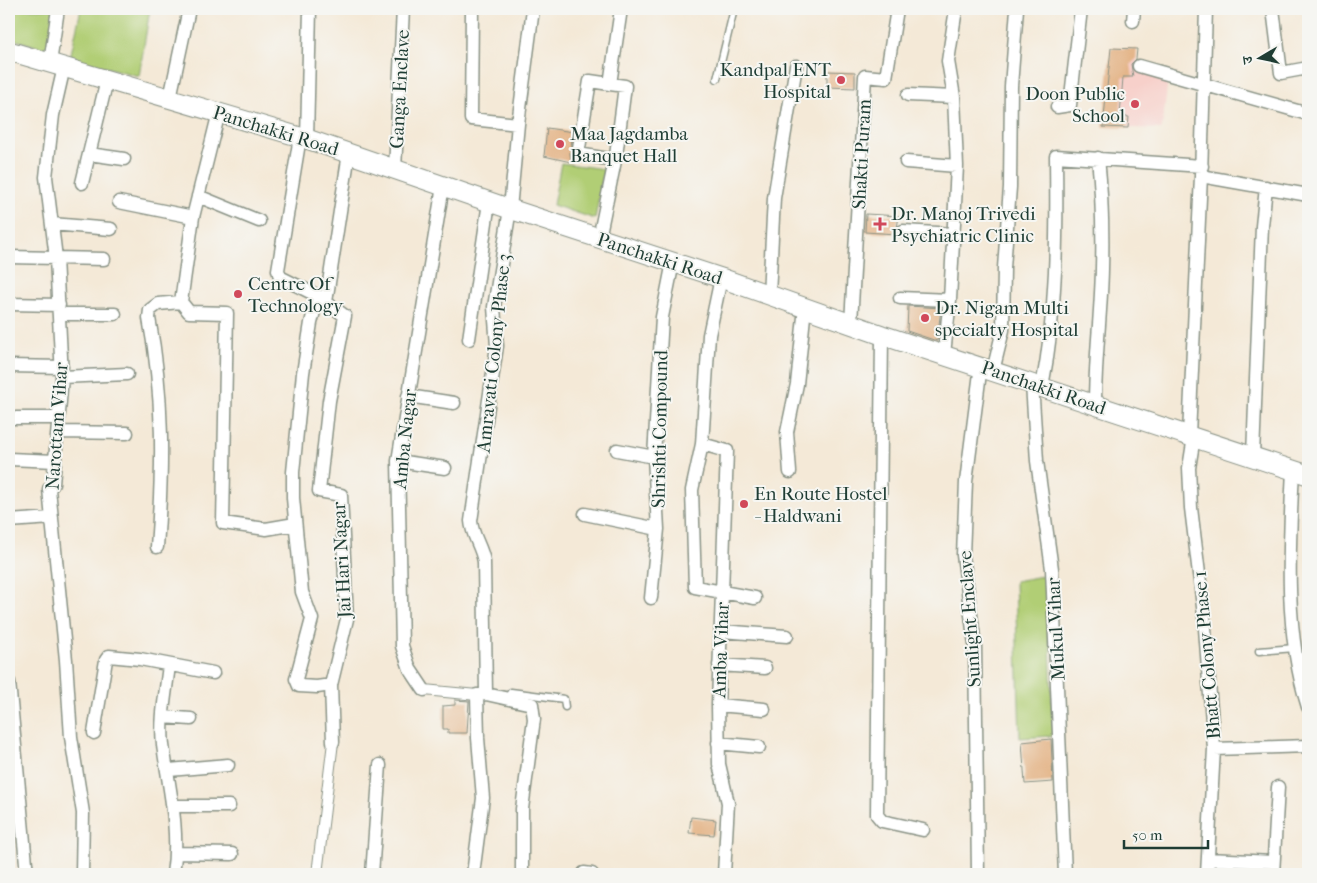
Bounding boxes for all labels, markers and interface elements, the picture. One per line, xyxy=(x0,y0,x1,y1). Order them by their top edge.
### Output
street label: Ganga Enclave xyxy=(386,29,414,149)
north arrow xyxy=(1234,32,1284,82)
text: उ xyxy=(1239,54,1257,66)
place label: Kandpal ENT Hospital xyxy=(720,59,831,103)
marker: Kandpal ENT Hospital xyxy=(835,74,847,86)
place label: Doon Public School xyxy=(1025,83,1125,127)
street label: Shakti Puram xyxy=(848,98,876,210)
marker: Doon Public School xyxy=(1129,98,1141,110)
street label: Panchakki Road xyxy=(210,101,342,161)
place label: Maa Jagdamba Banquet Hall xyxy=(570,123,688,167)
marker: Maa Jagdamba Banquet Hall xyxy=(554,138,566,150)
place label: Dr. Manoj Trivedi Psychiatric Clinic xyxy=(891,203,1036,247)
marker: Dr. Manoj Trivedi Psychiatric Clinic xyxy=(873,217,887,231)
street label: Panchakki Road xyxy=(594,228,726,290)
street label: Amravati Colony Phase 3 xyxy=(473,253,515,455)
place label: Centre Of Technology xyxy=(248,273,344,317)
marker: Centre Of Technology xyxy=(232,288,244,300)
place label: Dr. Nigam Multi specialty Hospital xyxy=(935,297,1079,341)
marker: Dr. Nigam Multi specialty Hospital xyxy=(919,312,931,324)
street label: Shrishti Compound xyxy=(648,349,672,508)
street label: Panchakki Road xyxy=(978,356,1109,420)
street label: Narottam Vihar xyxy=(42,361,72,491)
street label: Amba Nagar xyxy=(389,387,421,491)
place label: En Route Hostel - Haldwani xyxy=(754,483,887,527)
marker: En Route Hostel - Haldwani xyxy=(738,498,750,510)
street label: Jai Hari Nagar xyxy=(328,500,356,621)
street label: Sunlight Enclave xyxy=(954,550,986,688)
street label: Bhatt Colony Phase 1 xyxy=(1189,570,1225,740)
street label: Mukul Vihar xyxy=(1042,576,1070,681)
street label: Amba Vihar xyxy=(708,601,734,700)
scale bar xyxy=(1124,818,1208,850)
text: 50 m xyxy=(1132,826,1163,844)

